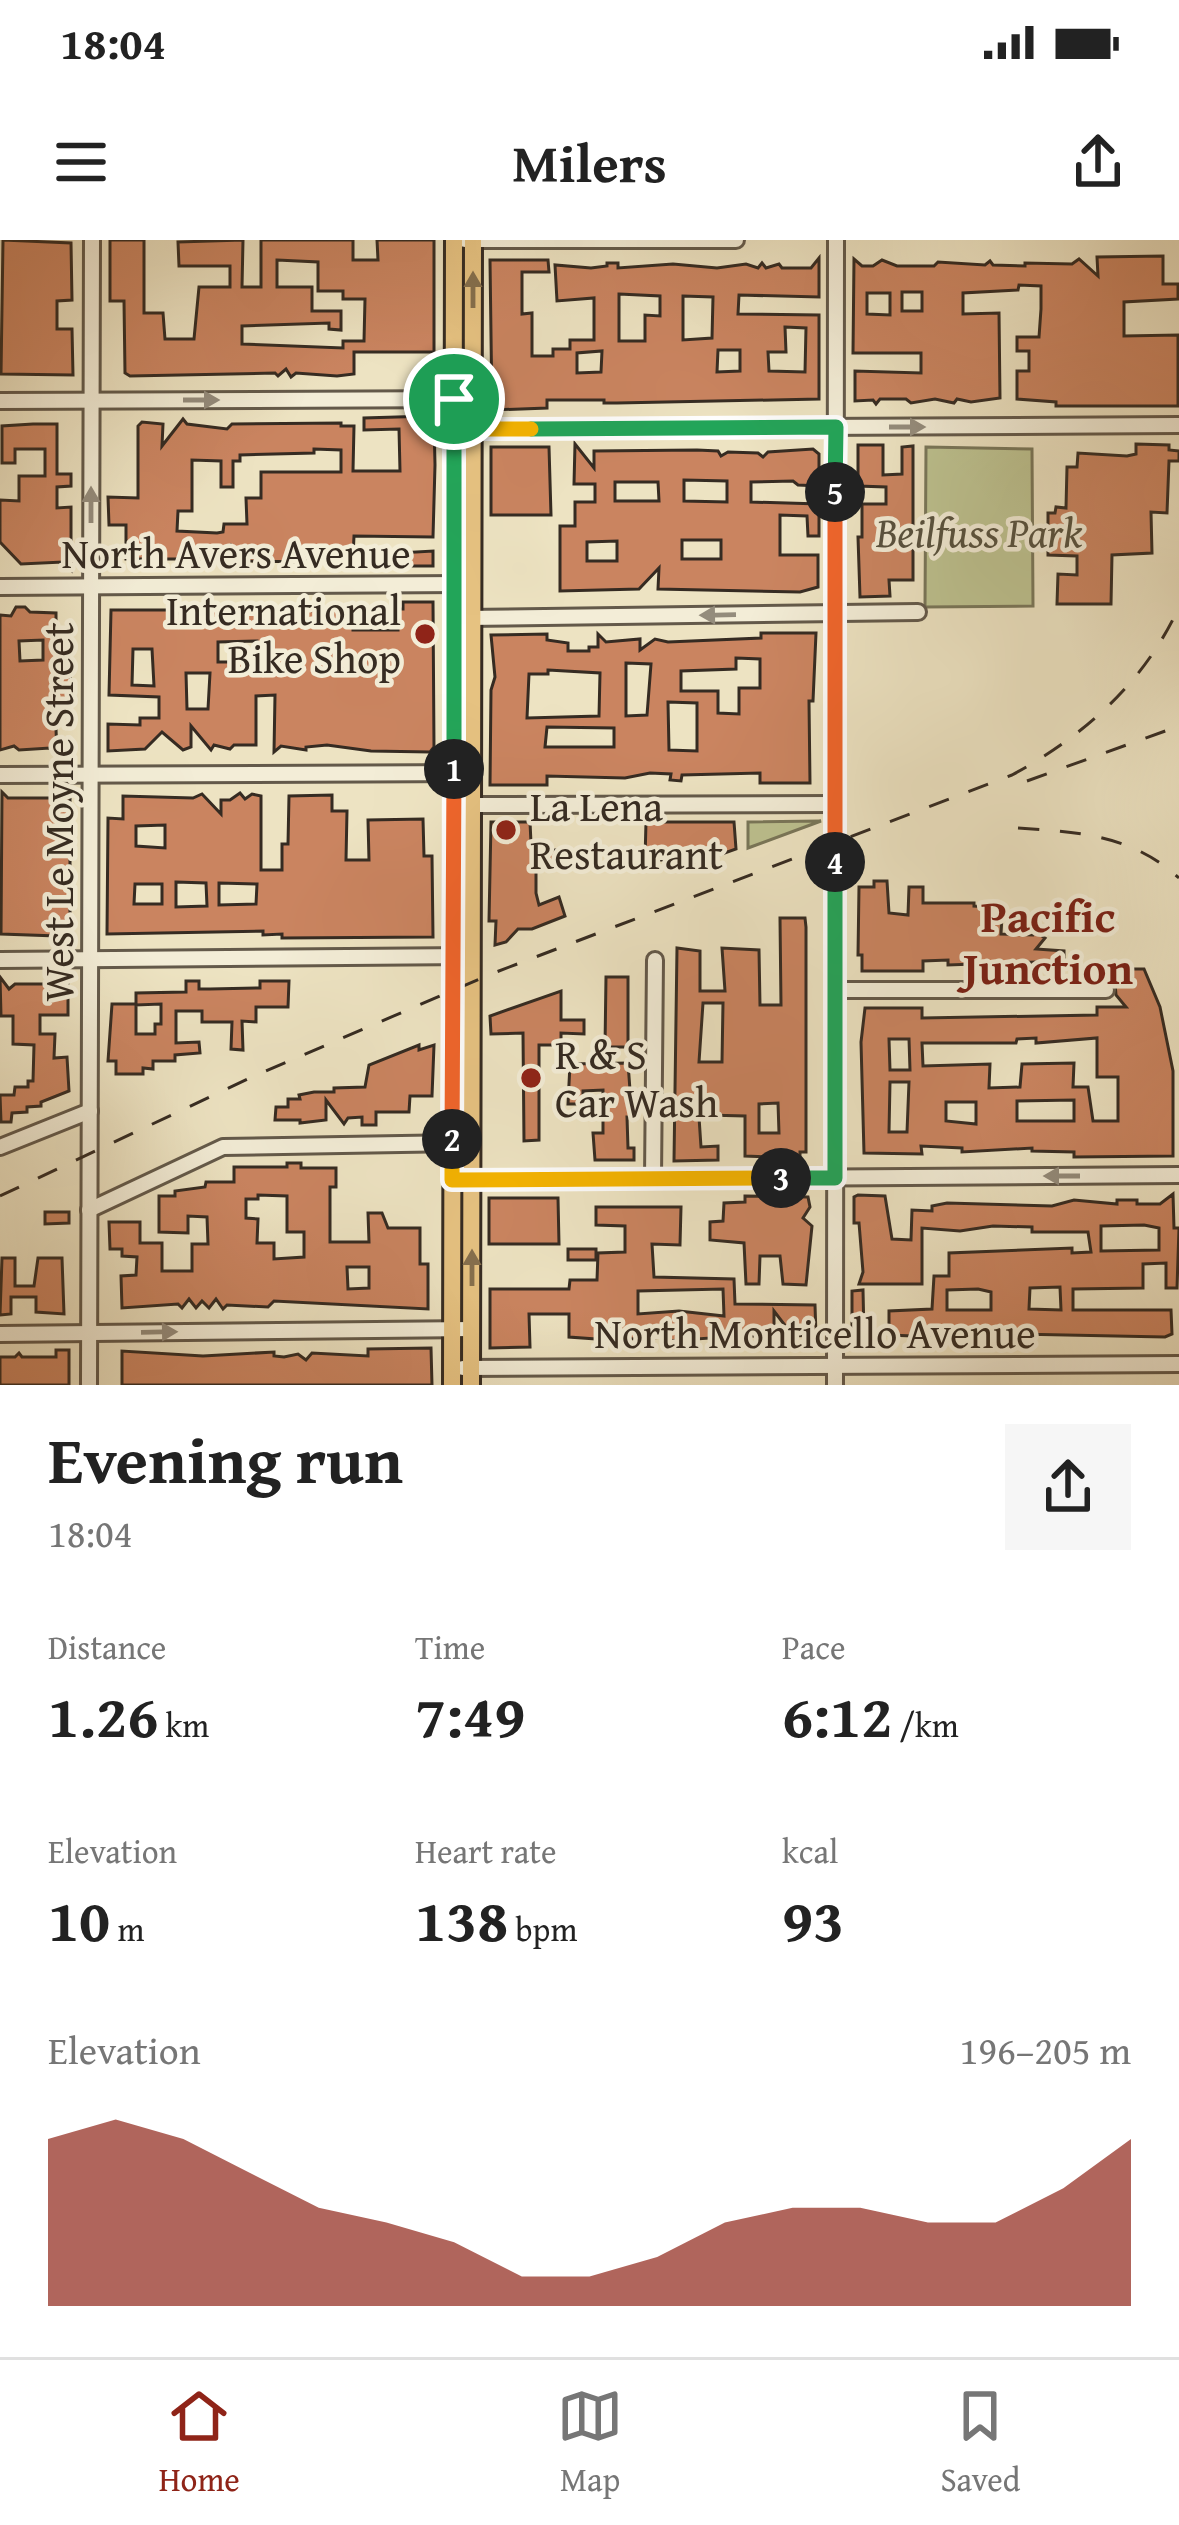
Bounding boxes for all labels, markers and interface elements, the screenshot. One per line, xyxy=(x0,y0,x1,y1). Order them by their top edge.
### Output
text: 18:04 xyxy=(60,10,166,75)
text: Milers xyxy=(512,123,667,202)
icon: menu xyxy=(48,129,114,195)
icon: share xyxy=(1065,129,1131,195)
one-way arrow xyxy=(463,270,483,308)
pin xyxy=(403,348,505,450)
icon: arrive xyxy=(421,366,487,432)
one-way arrow xyxy=(183,390,221,410)
one-way arrow xyxy=(889,417,927,437)
pin: 5 xyxy=(805,462,865,522)
text: 5 xyxy=(826,468,844,516)
one-way arrow xyxy=(81,485,101,523)
park label: Beilfuss Park xyxy=(875,501,1083,562)
street label: North Avers Avenue xyxy=(61,522,411,583)
place label: International Bike Shop xyxy=(166,579,401,688)
one-way arrow xyxy=(698,605,736,625)
marker: International Bike Shop xyxy=(412,621,438,647)
street label: West Le Moyne Street xyxy=(27,622,88,1002)
pin: 1 xyxy=(424,739,484,799)
text: 1 xyxy=(445,745,463,793)
place label: La Lena Restaurant xyxy=(530,775,723,884)
marker: La Lena Restaurant xyxy=(493,817,519,843)
pin: 4 xyxy=(805,832,865,892)
text: 4 xyxy=(826,838,844,886)
district label: Pacific Junction xyxy=(956,883,1133,1000)
place label: R & S Car Wash xyxy=(555,1023,719,1132)
marker: R & S Car Wash xyxy=(518,1065,544,1091)
pin: 2 xyxy=(422,1109,482,1169)
text: 2 xyxy=(443,1115,461,1163)
pin: 3 xyxy=(751,1148,811,1208)
text: 3 xyxy=(772,1154,790,1202)
one-way arrow xyxy=(1042,1166,1080,1186)
one-way arrow xyxy=(462,1248,482,1286)
street label: North Monticello Avenue xyxy=(594,1302,1036,1363)
one-way arrow xyxy=(141,1322,179,1342)
text: Evening run xyxy=(48,1410,403,1507)
button: share xyxy=(1005,1424,1131,1550)
text: 18:04 xyxy=(48,1504,133,1561)
text: Distance xyxy=(48,1623,166,1671)
text: Time xyxy=(415,1623,485,1671)
text: Pace xyxy=(782,1623,845,1671)
text: 1.26 xyxy=(48,1671,158,1759)
text: 7:49 xyxy=(415,1671,525,1759)
text: 6:12 xyxy=(782,1671,892,1759)
text: km xyxy=(158,1701,209,1749)
text: /km xyxy=(892,1701,959,1749)
text: Elevation xyxy=(48,1827,177,1875)
text: Heart rate xyxy=(415,1827,557,1875)
text: kcal xyxy=(782,1827,838,1875)
text: 10 xyxy=(48,1875,110,1963)
text: 138 xyxy=(415,1875,508,1963)
text: 93 xyxy=(782,1875,844,1963)
text: m xyxy=(110,1905,144,1953)
text: bpm xyxy=(508,1905,577,1953)
text: Elevation xyxy=(48,2021,201,2078)
text: 196–205 m xyxy=(959,2021,1131,2078)
tab: Home xyxy=(159,2383,240,2503)
tab: Map xyxy=(557,2383,623,2503)
tab: Saved xyxy=(940,2383,1020,2503)

